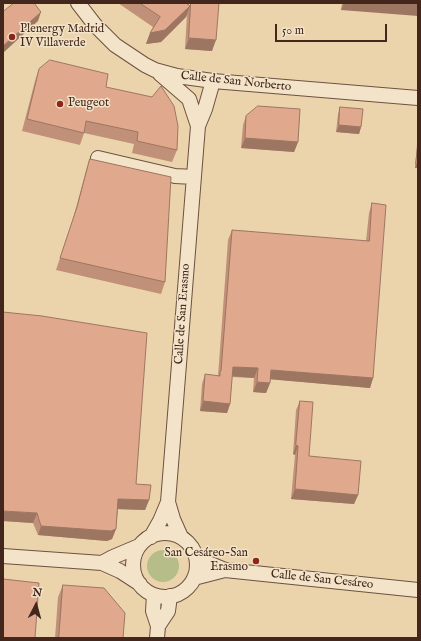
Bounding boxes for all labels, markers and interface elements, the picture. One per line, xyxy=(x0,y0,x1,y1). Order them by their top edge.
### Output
scale bar xyxy=(277,16,389,42)
place label: Plenergy Madrid IV Villaverde xyxy=(20,23,104,51)
text: 50 m xyxy=(282,23,304,38)
marker: Plenergy Madrid IV Villaverde xyxy=(7,32,17,42)
street label: Calle de San Norberto xyxy=(180,69,292,95)
place label: Peugeot xyxy=(68,97,109,111)
marker: Peugeot xyxy=(55,99,65,109)
street label: Calle de San Erasmo xyxy=(172,263,194,365)
place label: San Cesáreo-San Erasmo xyxy=(164,547,248,575)
marker: San Cesáreo-San Erasmo xyxy=(251,556,261,566)
street label: Calle de San Cesáreo xyxy=(270,567,374,593)
north arrow xyxy=(16,585,56,625)
text: N xyxy=(32,586,43,601)

